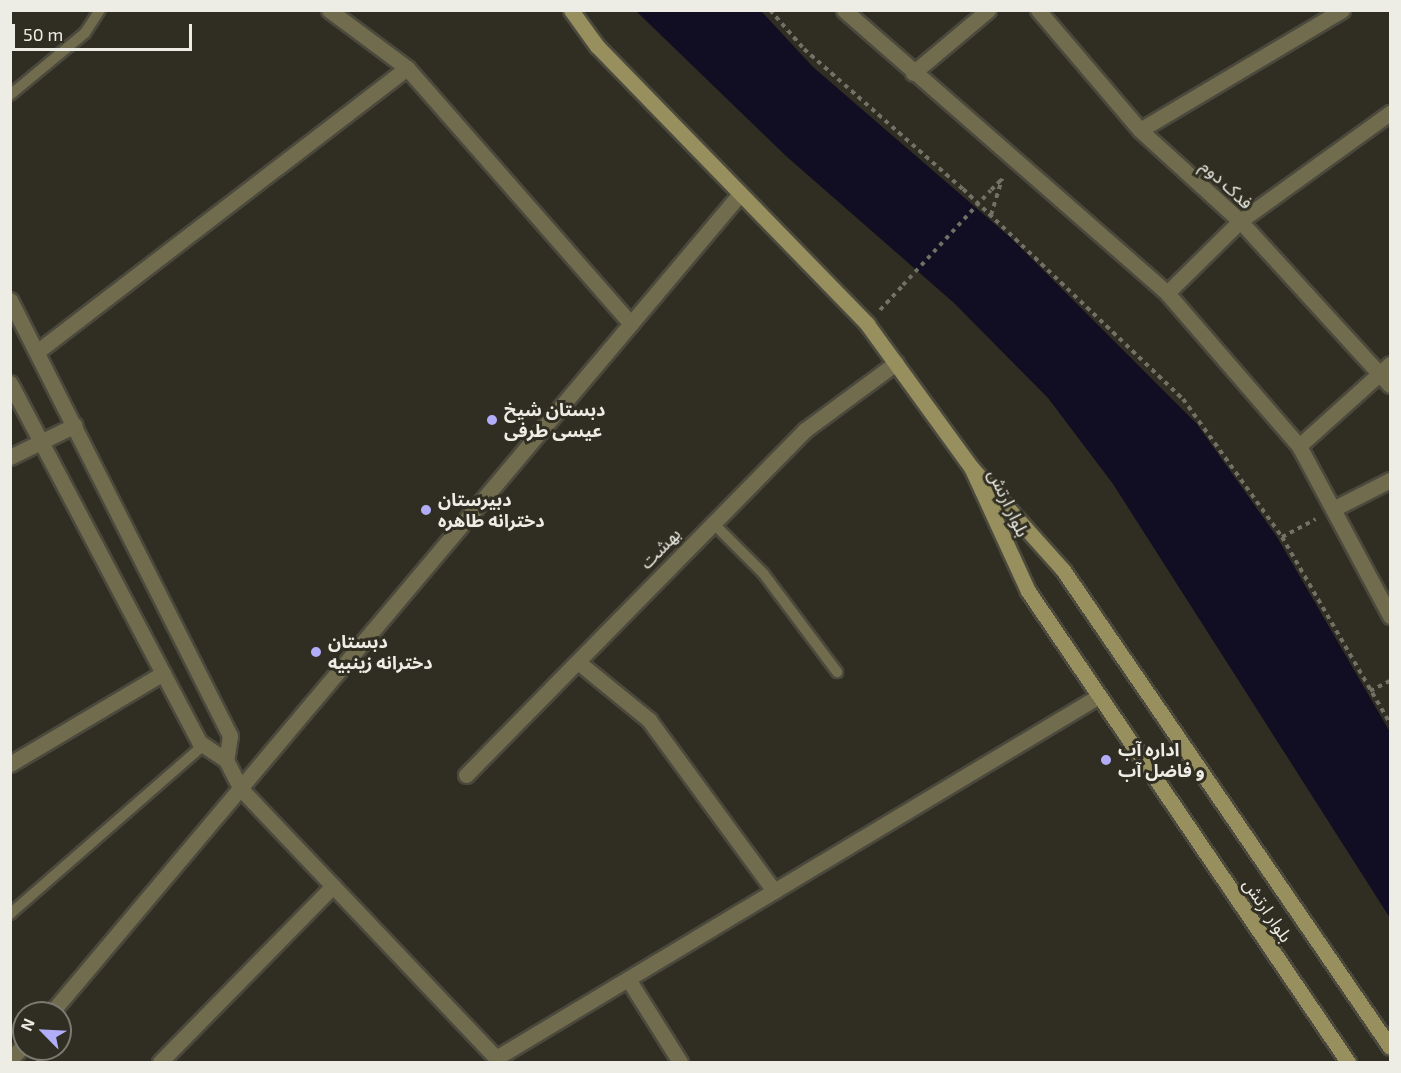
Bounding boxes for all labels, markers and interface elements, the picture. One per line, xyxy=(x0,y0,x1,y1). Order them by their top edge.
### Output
scale bar xyxy=(15,12,195,50)
text: 50 m xyxy=(23,23,63,45)
street label: فدک دوم xyxy=(1197,155,1257,213)
place label: دبستان شیخ عیسی طرفی xyxy=(504,399,605,442)
marker: دبستان شیخ عیسی طرفی xyxy=(485,413,499,427)
street label: بلوار ارتش xyxy=(984,466,1034,540)
place label: دبیرستان دخترانه طاهره xyxy=(438,489,545,532)
marker: دبیرستان دخترانه طاهره xyxy=(419,503,433,517)
street label: بهشت xyxy=(635,523,685,573)
place label: دبستان دخترانه زینبیه xyxy=(328,631,433,674)
marker: دبستان دخترانه زینبیه xyxy=(309,645,323,659)
place label: اداره آب و فاضل آب xyxy=(1118,739,1205,782)
marker: اداره آب و فاضل آب xyxy=(1099,753,1113,767)
street label: بلوار ارتش xyxy=(1239,874,1297,946)
north arrow xyxy=(12,1001,72,1061)
text: N xyxy=(16,1015,38,1033)

